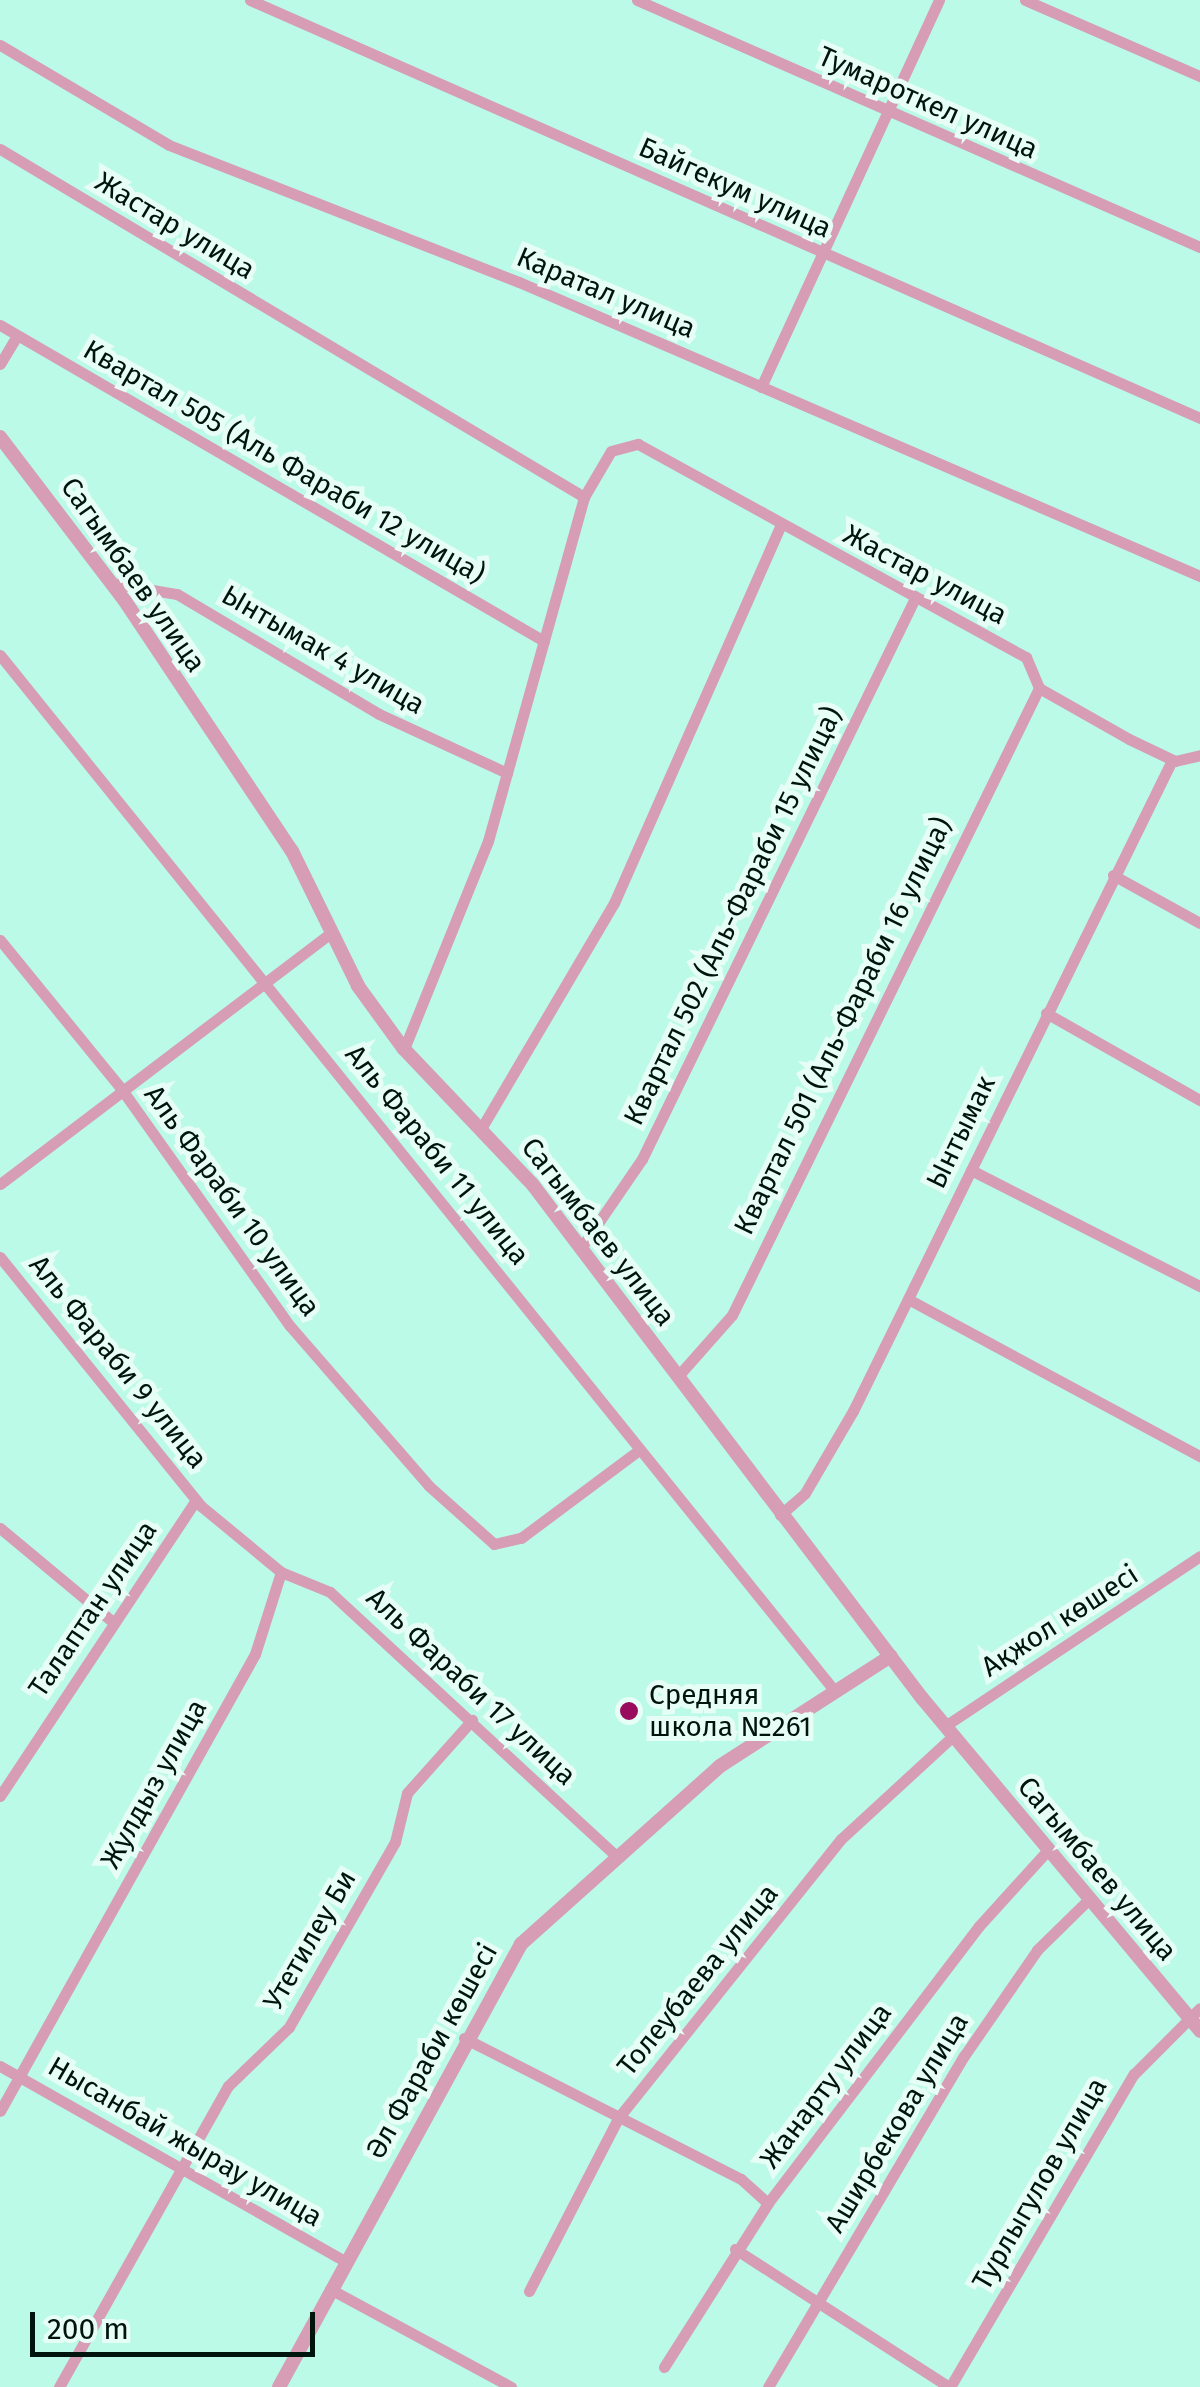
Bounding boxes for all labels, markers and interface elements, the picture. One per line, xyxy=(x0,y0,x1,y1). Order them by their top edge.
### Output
street label: Тумароткел улица xyxy=(813,40,1043,166)
street label: Байгекум улица xyxy=(634,131,836,245)
street label: Жастар улица xyxy=(89,165,261,287)
street label: Каратал улица xyxy=(512,240,700,346)
street label: Квартал 505 (Аль Фараби 12 улица) xyxy=(77,333,491,591)
street label: Сагымбаев улица xyxy=(53,471,213,679)
street label: Жастар улица xyxy=(838,518,1012,632)
street label: Ынтымак 4 улица xyxy=(215,578,431,722)
street label: Квартал 502 (Аль-Фараби 15 улица) xyxy=(617,701,849,1131)
street label: Квартал 501 (Аль-Фараби 16 улица) xyxy=(727,812,959,1240)
street label: Аль Фараби 11 улица xyxy=(338,1038,536,1272)
street label: Ынтымак xyxy=(919,1070,1003,1194)
street label: Аль Фараби 10 улица xyxy=(137,1079,327,1323)
street label: Сагымбаев улица xyxy=(514,1131,682,1333)
street label: Аль Фараби 9 улица xyxy=(22,1249,214,1475)
street label: Талаптан улица xyxy=(22,1515,164,1703)
street label: Ақжол көшесі xyxy=(975,1558,1145,1684)
street label: Аль Фараби 17 улица xyxy=(359,1581,583,1793)
place label: Средняя школа №261 xyxy=(649,1678,811,1744)
street label: Жулдыз улица xyxy=(94,1694,214,1874)
marker: Средняя школа №261 xyxy=(618,1700,640,1722)
street label: Сагымбаев улица xyxy=(1010,1770,1184,1968)
street label: Утетилеу Би xyxy=(257,1864,363,2016)
street label: Толеубаева улица xyxy=(610,1877,786,2083)
street label: Әл Фараби көшесі xyxy=(359,1938,505,2164)
street label: Жанарту улица xyxy=(753,1997,899,2175)
street label: Аширбекова улица xyxy=(818,2007,976,2239)
street label: Нысанбай жырау улица xyxy=(42,2050,328,2234)
street label: Турлыгулов улица xyxy=(966,2072,1114,2296)
scale bar xyxy=(35,2292,320,2354)
text: 200 m xyxy=(47,2311,129,2347)

